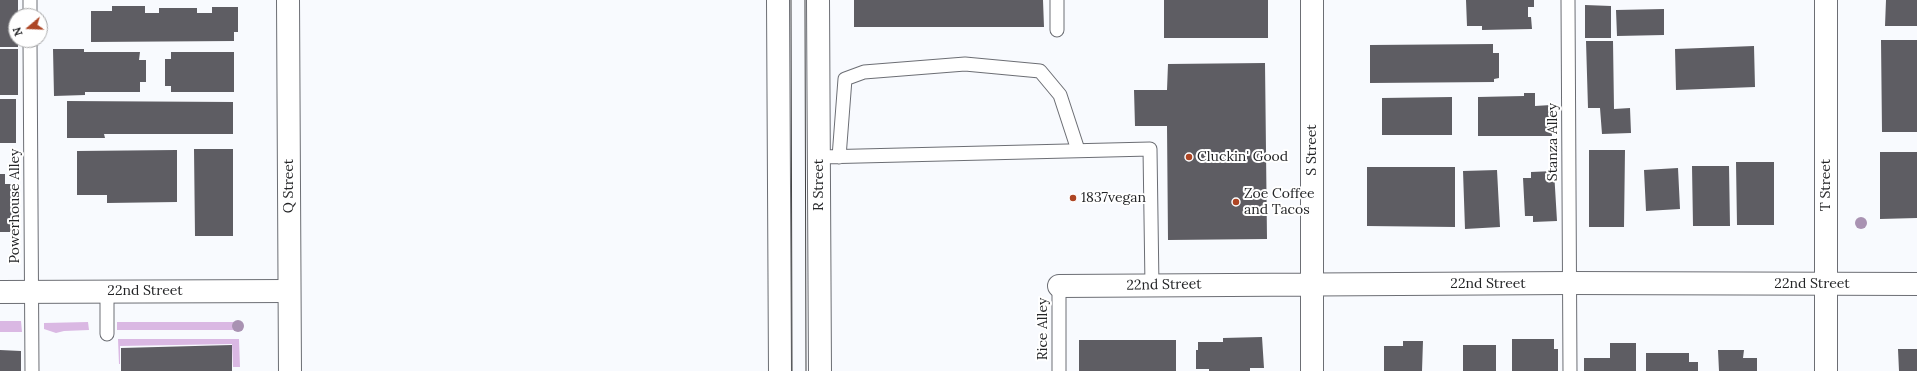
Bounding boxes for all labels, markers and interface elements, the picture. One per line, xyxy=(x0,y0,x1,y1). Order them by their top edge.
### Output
north arrow xyxy=(8,8,48,48)
text: N xyxy=(10,25,26,38)
street label: Stanza Alley xyxy=(1545,103,1561,181)
street label: S Street xyxy=(1304,124,1320,176)
street label: Powerhouse Alley xyxy=(7,148,23,264)
place label: Cluckin' Good xyxy=(1197,149,1288,165)
marker: Cluckin' Good xyxy=(1184,152,1194,162)
street label: Q Street xyxy=(281,159,297,213)
street label: R Street xyxy=(811,159,827,211)
street label: T Street xyxy=(1818,159,1834,211)
place label: Zoe Coffee and Tacos xyxy=(1244,186,1315,218)
place label: 1837vegan xyxy=(1081,190,1146,206)
marker: 1837vegan xyxy=(1068,193,1078,203)
marker: Zoe Coffee and Tacos xyxy=(1231,197,1241,207)
street label: 22nd Street xyxy=(1126,276,1202,294)
street label: 22nd Street xyxy=(1450,276,1526,292)
street label: 22nd Street xyxy=(1774,276,1850,292)
street label: 22nd Street xyxy=(107,283,183,299)
street label: Rice Alley xyxy=(1035,298,1051,360)

